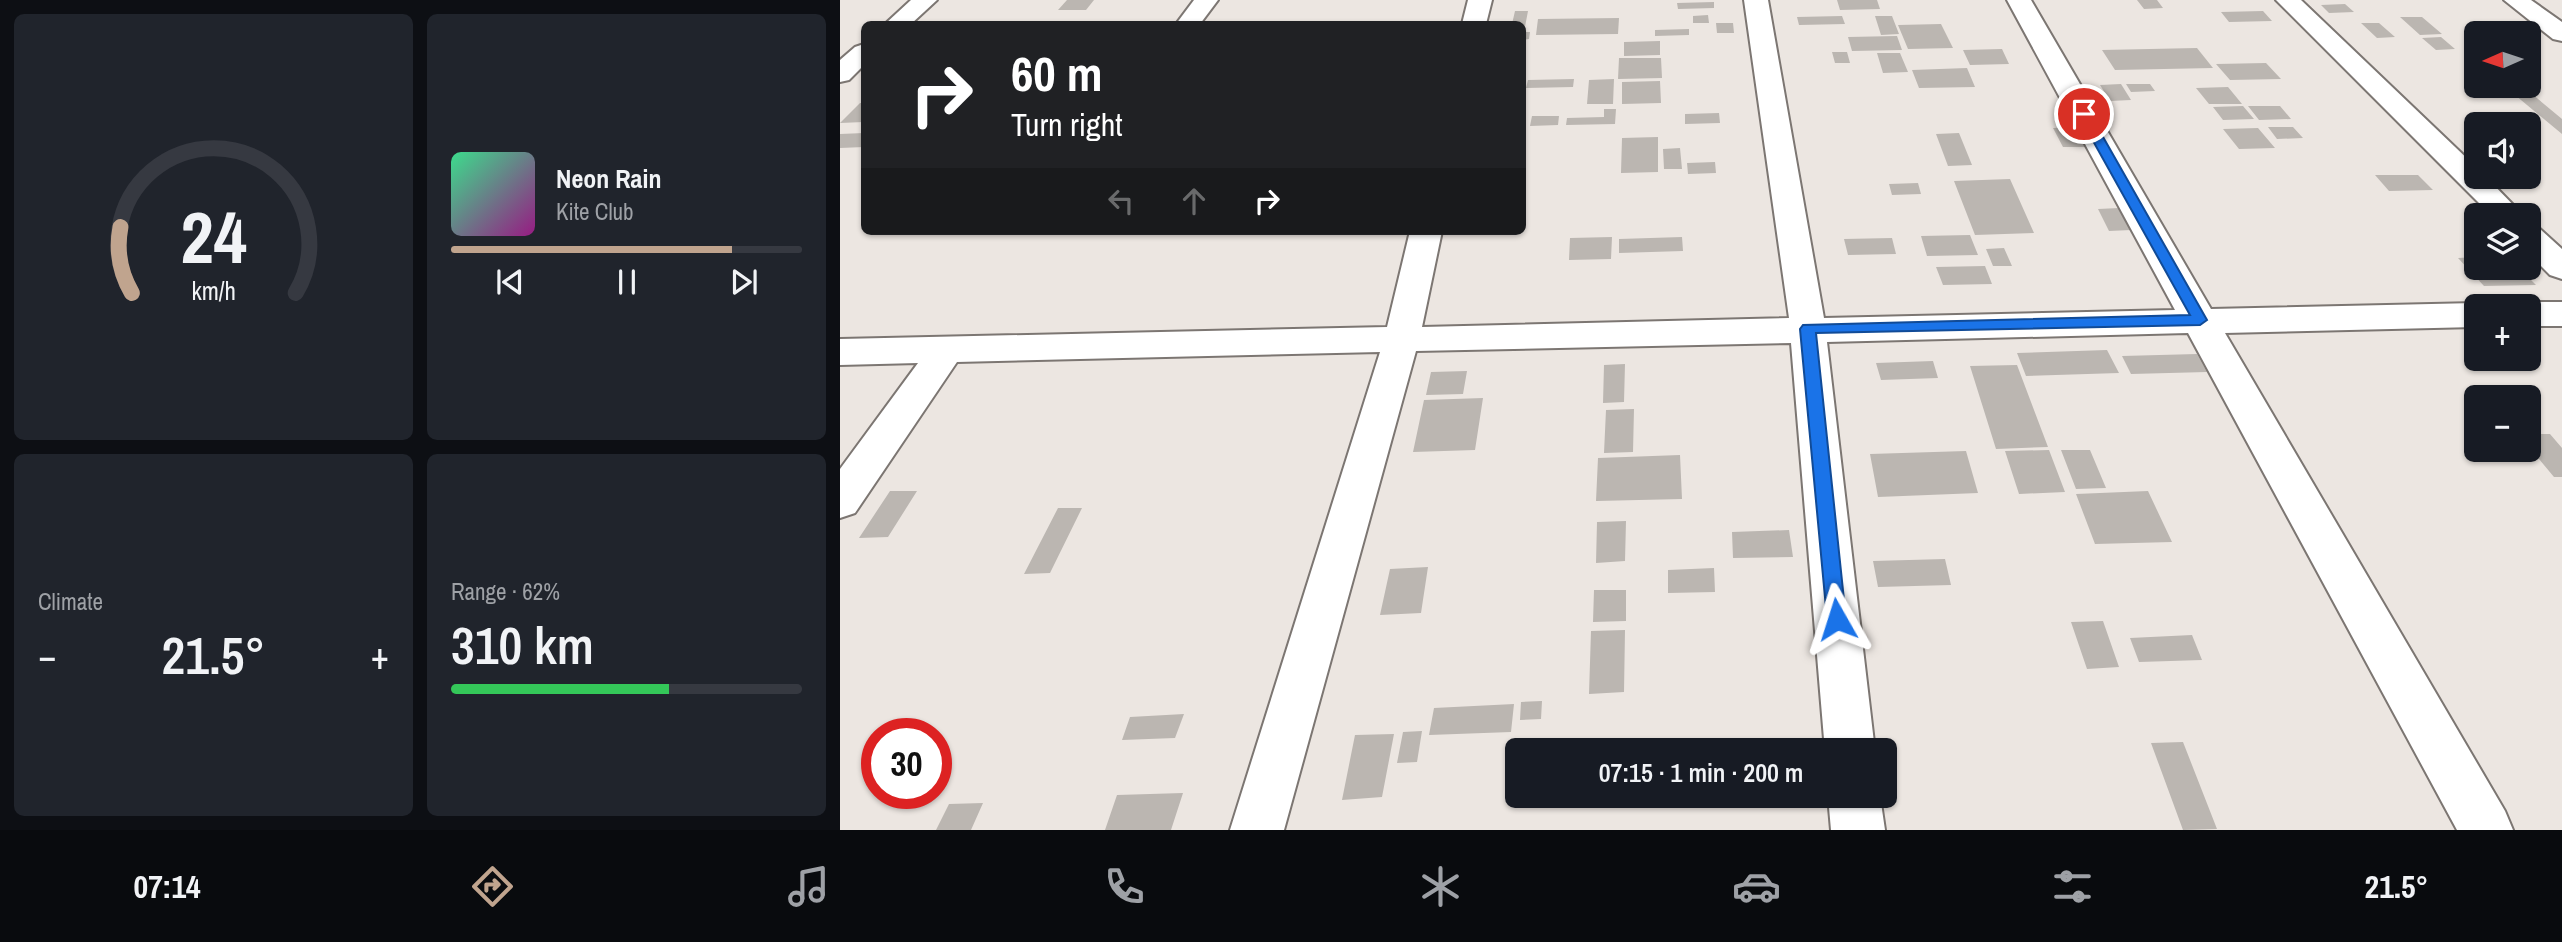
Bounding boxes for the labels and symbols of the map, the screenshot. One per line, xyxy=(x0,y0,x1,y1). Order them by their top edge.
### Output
north arrow xyxy=(2464,21,2541,98)
pin xyxy=(2054,84,2114,144)
position arrow xyxy=(1800,582,1874,656)
speed limit sign: 30 xyxy=(861,718,952,809)

